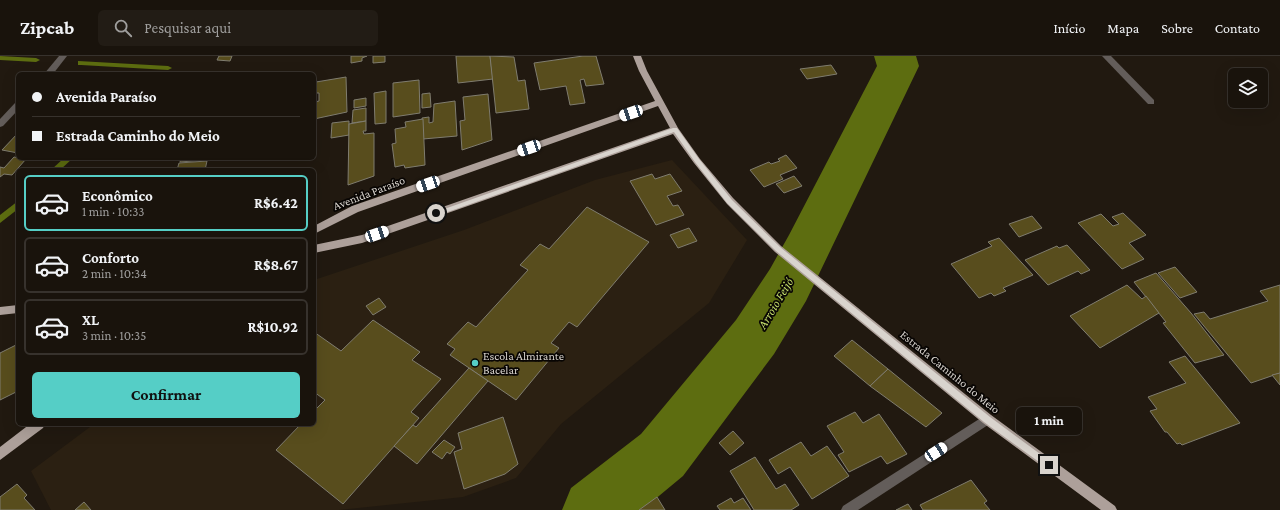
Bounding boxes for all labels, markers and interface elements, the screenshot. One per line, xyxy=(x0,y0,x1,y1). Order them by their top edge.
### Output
search box xyxy=(98,10,378,46)
text: Zipcab xyxy=(20,17,74,38)
icon: search xyxy=(112,17,134,39)
text: Pesquisar aqui xyxy=(144,20,231,36)
text: Início xyxy=(1054,20,1085,36)
text: Mapa xyxy=(1107,20,1139,36)
text: Sobre xyxy=(1161,20,1193,36)
text: Contato xyxy=(1215,20,1260,36)
map controls xyxy=(1228,68,1268,108)
button: layers xyxy=(1228,68,1268,108)
text: Avenida Paraíso xyxy=(56,89,157,105)
car xyxy=(618,103,644,123)
text: Estrada Caminho do Meio xyxy=(56,128,220,144)
car xyxy=(516,138,542,158)
street label: Avenida Paraíso xyxy=(331,173,407,213)
car xyxy=(415,174,441,194)
icon: car xyxy=(34,185,70,221)
text: Econômico xyxy=(82,188,153,204)
text: R$6.42 xyxy=(254,195,298,211)
text: 1 min · 10:33 xyxy=(82,204,145,219)
route start xyxy=(427,204,445,222)
car xyxy=(364,224,390,244)
icon: car xyxy=(34,247,70,283)
text: Conforto xyxy=(82,250,139,266)
text: R$8.67 xyxy=(254,257,298,273)
text: 2 min · 10:34 xyxy=(82,266,147,281)
water label: Arroio Feijó xyxy=(754,275,798,333)
icon: car xyxy=(34,309,70,345)
text: XL xyxy=(82,312,99,328)
text: R$10.92 xyxy=(247,319,298,335)
street label: Estrada Caminho do Meio xyxy=(897,327,1003,417)
text: 3 min · 10:35 xyxy=(82,328,146,343)
place label: Escola Almirante Bacelar xyxy=(483,349,564,377)
marker: Escola Almirante Bacelar xyxy=(470,358,480,368)
button: Confirmar xyxy=(32,372,300,418)
callout: 1 min xyxy=(1016,407,1082,435)
text: 1 min xyxy=(1034,413,1064,428)
car xyxy=(923,440,949,464)
route end xyxy=(1040,456,1058,474)

